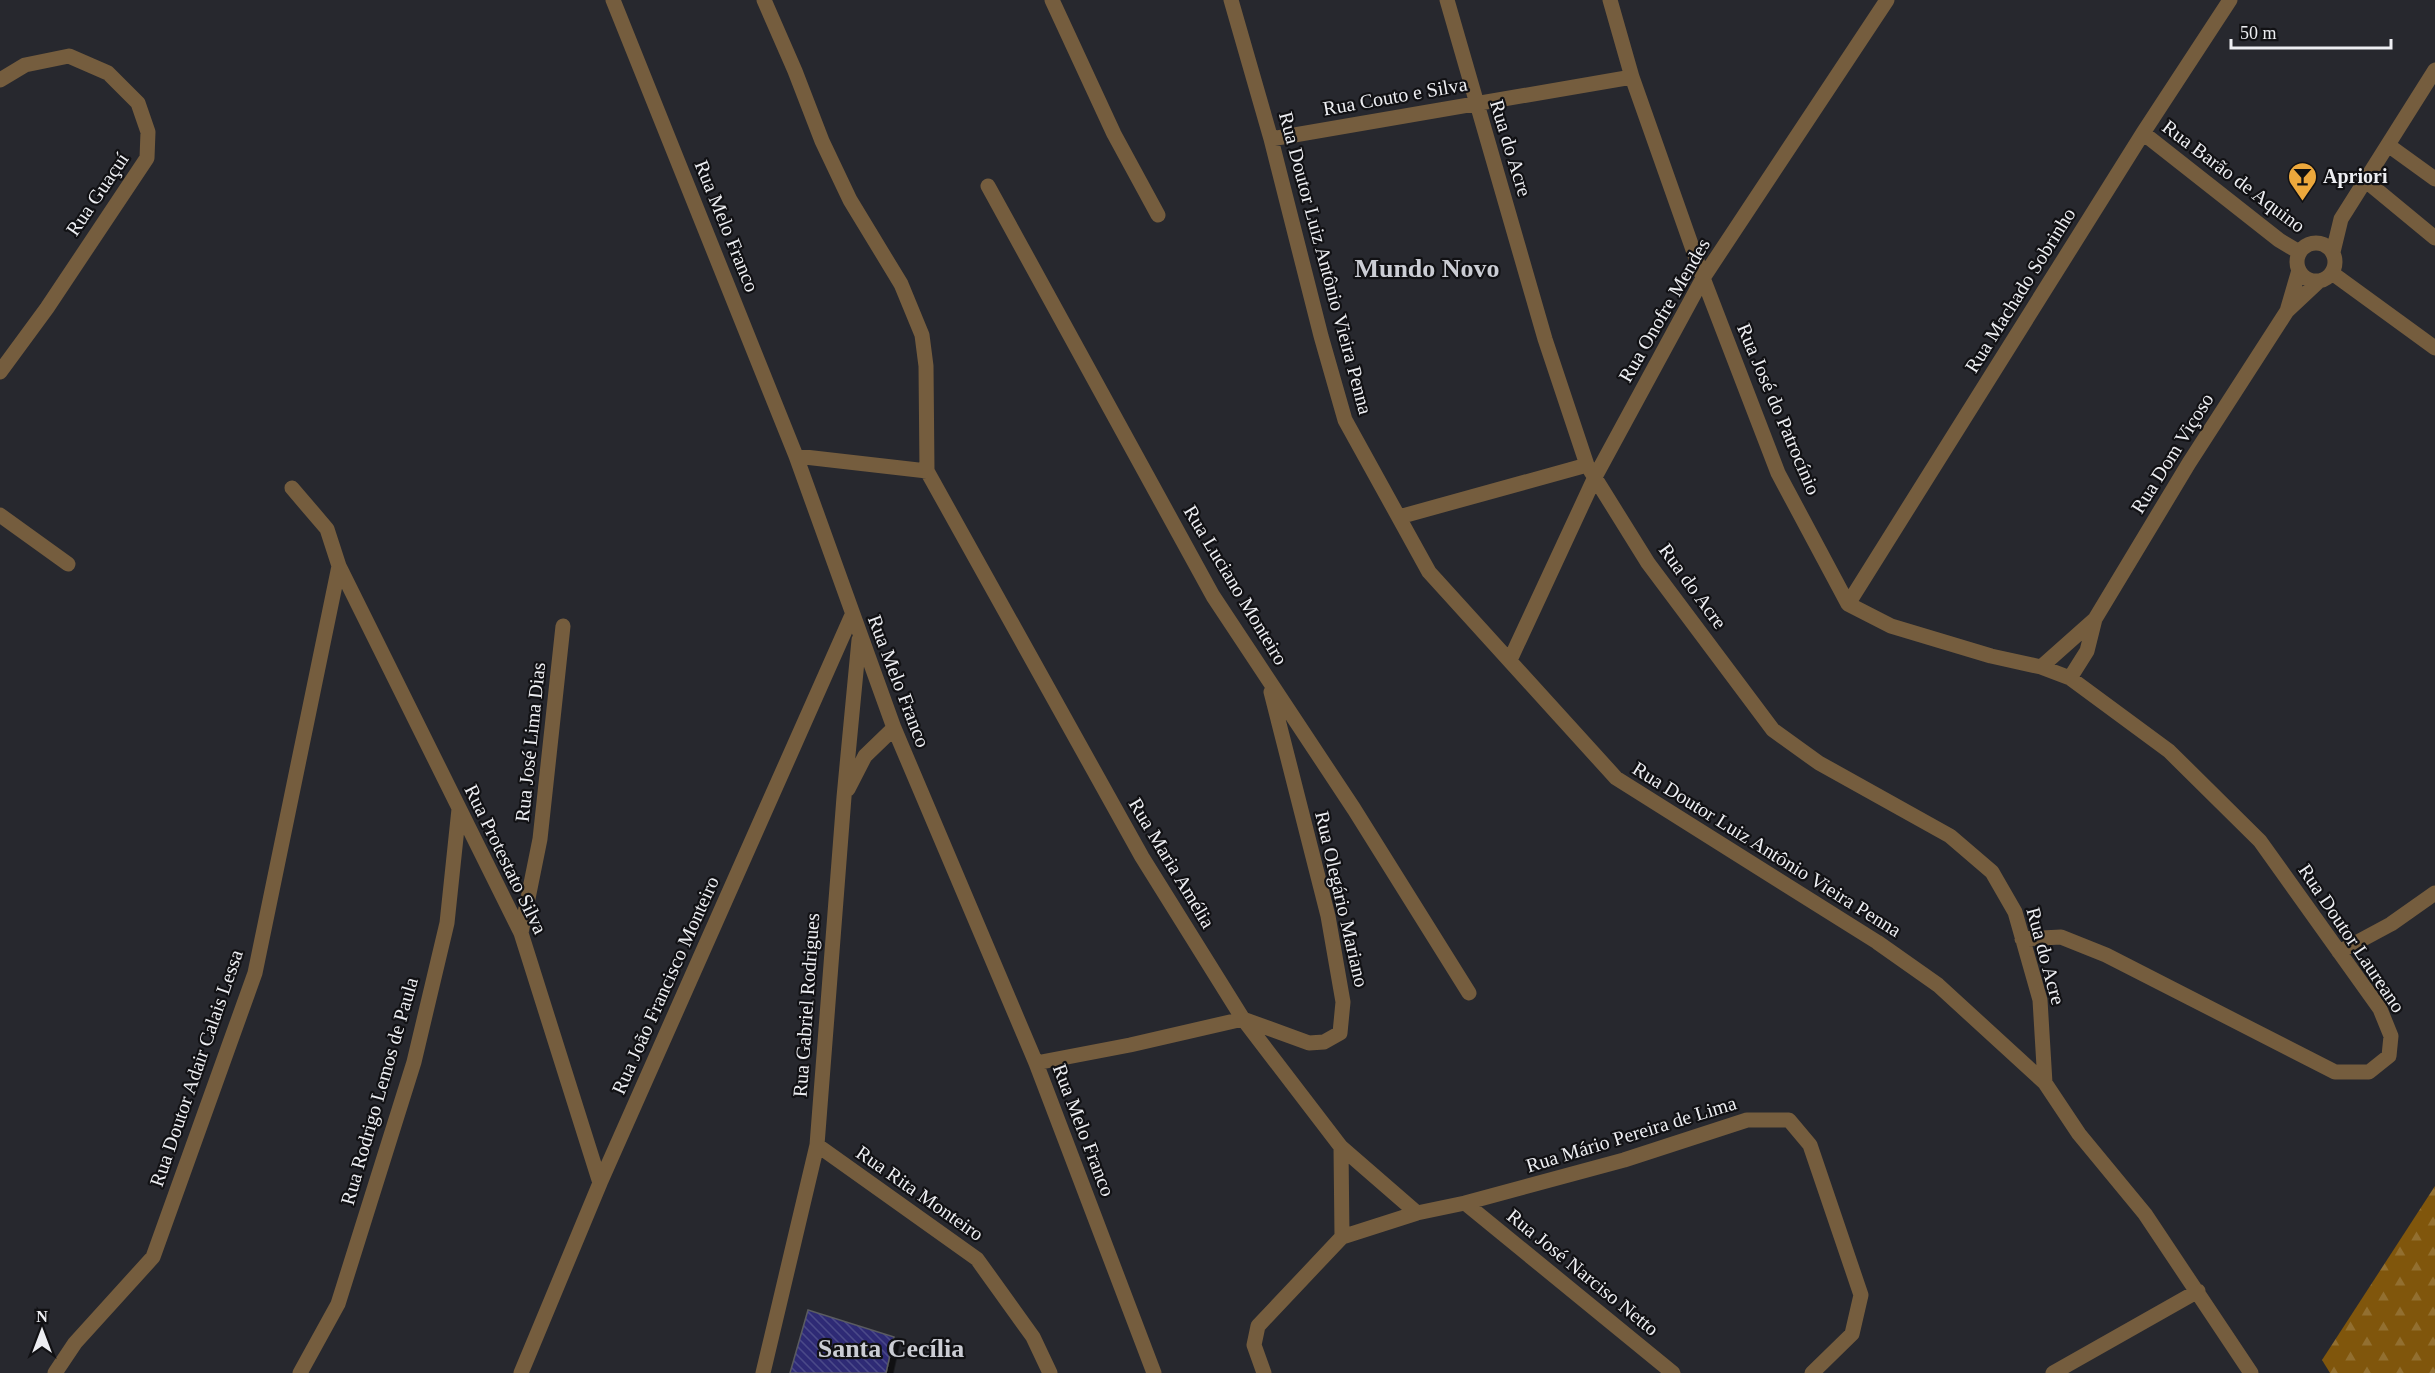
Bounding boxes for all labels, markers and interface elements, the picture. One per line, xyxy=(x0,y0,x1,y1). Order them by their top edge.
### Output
scale bar xyxy=(2231,12,2392,50)
text: 50 m xyxy=(2240,23,2277,43)
street label: Rua Couto e Silva xyxy=(1321,72,1469,120)
street label: Rua do Acre xyxy=(1486,97,1536,199)
street label: Rua Doutor Luiz Antônio Vieira Penna xyxy=(1275,109,1377,417)
street label: Rua Barão de Aquino xyxy=(2158,115,2310,238)
street label: Rua Guaçuí xyxy=(61,148,134,240)
street label: Rua Melo Franco xyxy=(691,157,763,295)
bar icon: Apriori xyxy=(2286,160,2318,202)
place label: Apriori xyxy=(2323,165,2388,188)
street label: Rua Machado Sobrinho xyxy=(1960,204,2080,376)
street label: Rua Onofre Mendes xyxy=(1614,234,1714,386)
district label: Mundo Novo xyxy=(1354,254,1500,283)
street label: Rua José do Patrocínio xyxy=(1733,320,1825,498)
street label: Rua Dom Viçoso xyxy=(2126,389,2219,518)
street label: Rua Luciano Monteiro xyxy=(1180,501,1292,669)
street label: Rua do Acre xyxy=(1655,539,1731,633)
street label: Rua Melo Franco xyxy=(864,612,934,750)
street label: Rua José Lima Dias xyxy=(511,661,549,823)
street label: Rua Doutor Luiz Antônio Vieira Penna xyxy=(1629,757,1905,941)
street label: Rua Protestato Silva xyxy=(460,781,552,937)
street label: Rua Maria Amélia xyxy=(1125,794,1220,932)
street label: Rua Olegário Mariano xyxy=(1310,809,1373,989)
street label: Rua Doutor Laureano xyxy=(2294,860,2410,1016)
street label: Rua João Francisco Monteiro xyxy=(607,873,723,1097)
street label: Rua do Acre xyxy=(2022,905,2070,1007)
street label: Rua Gabriel Rodrigues xyxy=(789,912,824,1098)
street label: Rua Doutor Adair Calais Lessa xyxy=(145,947,247,1189)
street label: Rua Rodrigo Lemos de Paula xyxy=(336,975,423,1208)
street label: Rua Melo Franco xyxy=(1049,1061,1119,1199)
street label: Rua Mário Pereira de Lima xyxy=(1523,1091,1739,1177)
street label: Rua Rita Monteiro xyxy=(852,1141,988,1245)
street label: Rua José Narciso Netto xyxy=(1503,1204,1663,1340)
north arrow xyxy=(12,1301,72,1361)
text: N xyxy=(36,1308,48,1325)
district label: Santa Cecília xyxy=(818,1334,964,1363)

